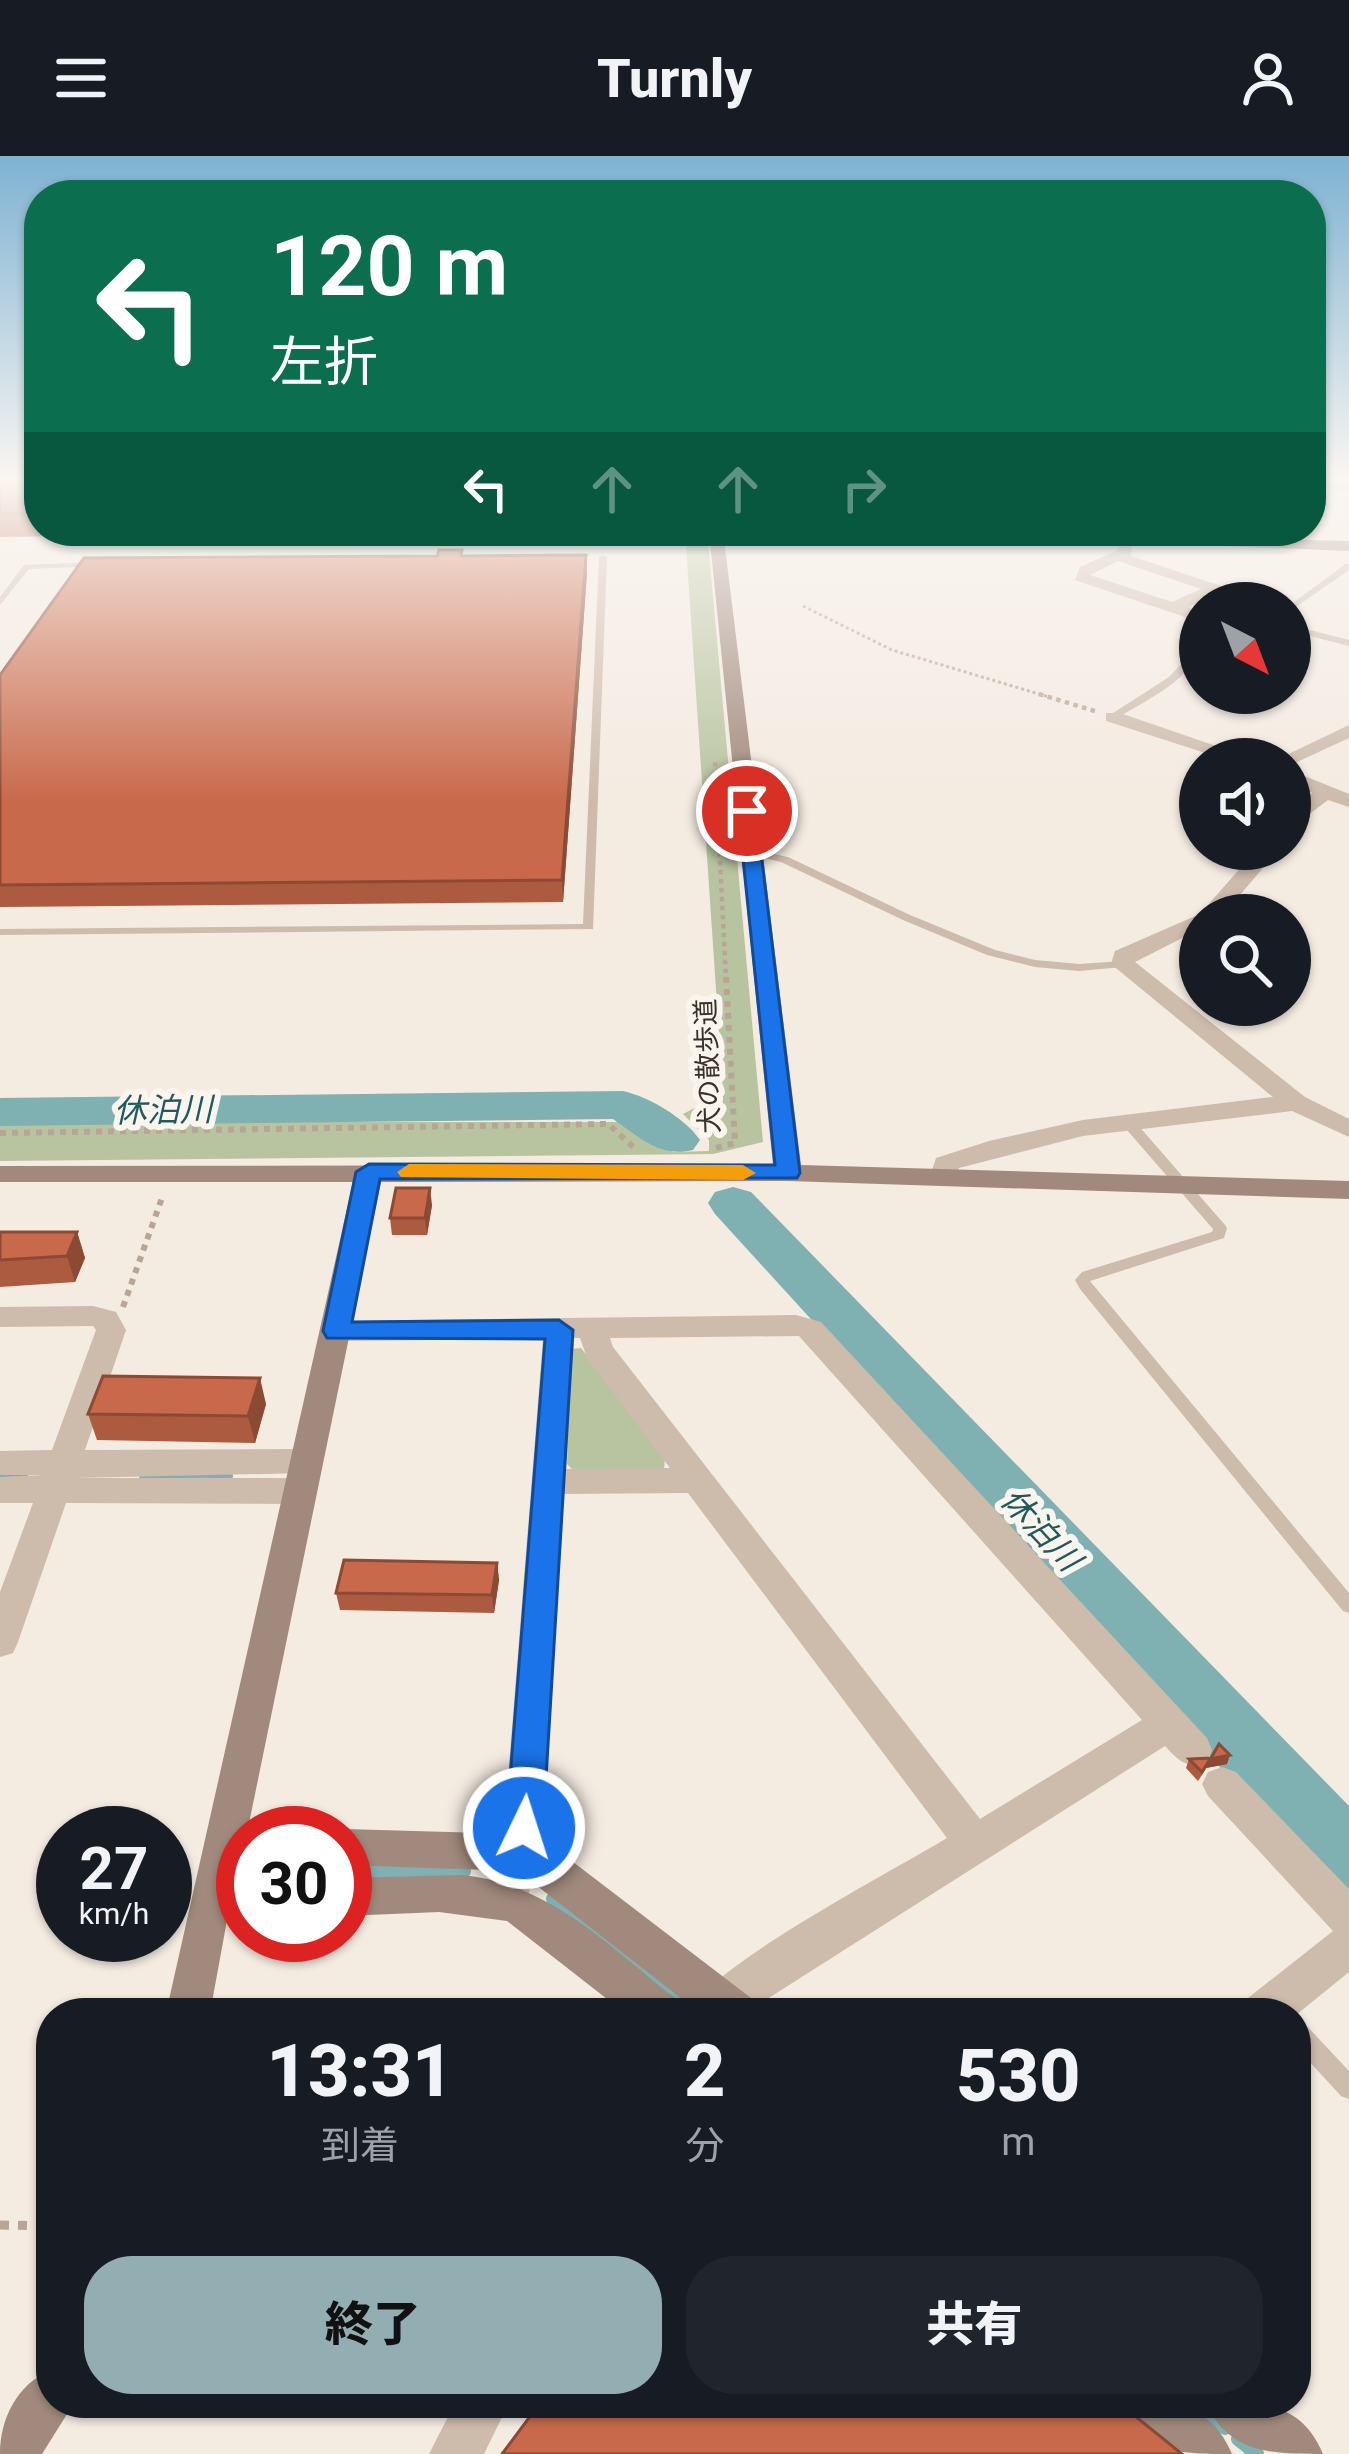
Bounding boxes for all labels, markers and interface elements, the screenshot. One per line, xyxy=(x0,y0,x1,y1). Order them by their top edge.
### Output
icon: menu xyxy=(48,45,114,111)
icon: person xyxy=(1235,45,1301,111)
text: Turnly xyxy=(597,47,752,110)
text: 120 m xyxy=(270,217,508,316)
icon: left xyxy=(72,228,228,384)
text: 左折 xyxy=(270,331,378,394)
icon: left xyxy=(453,456,519,522)
icon: ahead xyxy=(579,456,645,522)
icon: ahead xyxy=(705,456,771,522)
icon: right xyxy=(831,456,897,522)
north arrow xyxy=(1179,582,1311,714)
map controls xyxy=(1179,582,1311,1026)
button: sound xyxy=(1179,738,1311,870)
pin xyxy=(696,760,798,862)
icon: arrive xyxy=(714,778,780,844)
button: search xyxy=(1179,894,1311,1026)
street label: 犬の散歩道 xyxy=(690,998,726,1134)
water label: 休泊川 xyxy=(113,1090,216,1130)
water label: 休泊川 xyxy=(993,1479,1091,1581)
position arrow xyxy=(461,1765,587,1891)
speed limit sign: 30 xyxy=(216,1806,372,1962)
text: 27 xyxy=(80,1833,148,1904)
text: km/h xyxy=(79,1896,149,1931)
text: 13:31 xyxy=(266,2029,454,2114)
text: 2 xyxy=(684,2029,726,2114)
text: 530 xyxy=(956,2034,1081,2119)
text: m xyxy=(1001,2119,1035,2165)
text: 到着 xyxy=(321,2123,399,2169)
text: 分 xyxy=(685,2123,724,2169)
button: 終了 xyxy=(84,2256,662,2394)
button: 共有 xyxy=(686,2256,1263,2394)

